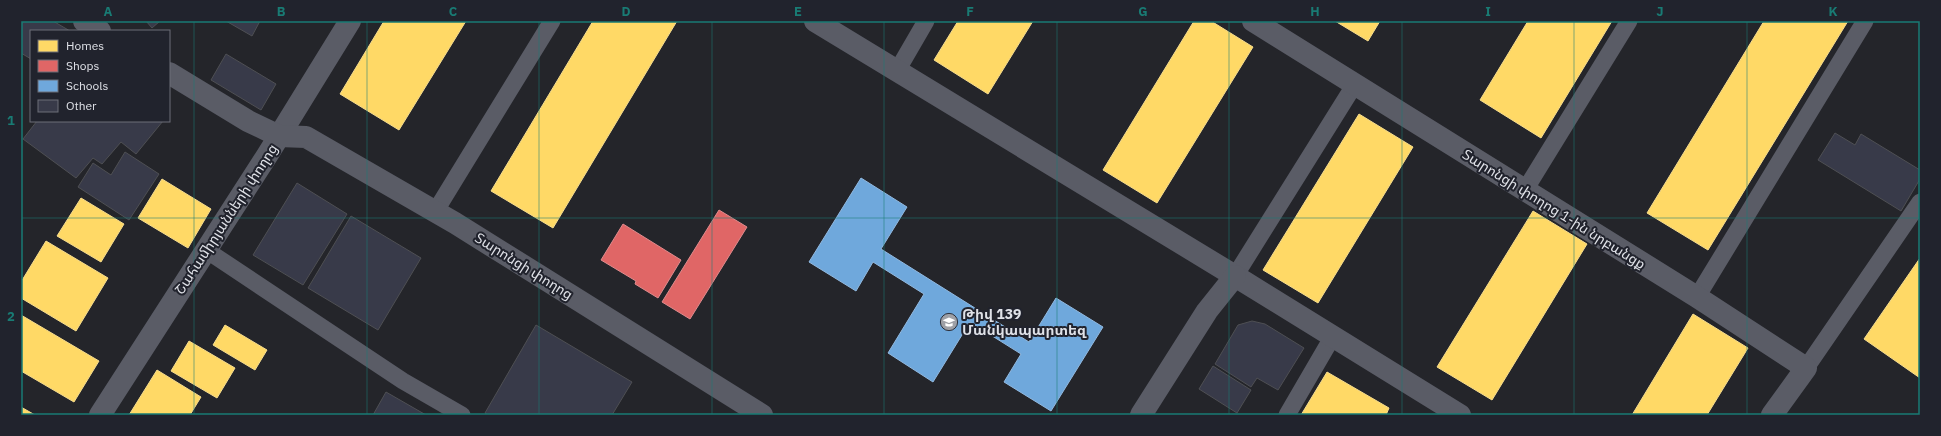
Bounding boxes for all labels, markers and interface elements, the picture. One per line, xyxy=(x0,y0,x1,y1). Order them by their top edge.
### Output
text: A xyxy=(104,3,113,20)
text: B xyxy=(277,3,286,20)
text: C xyxy=(449,3,458,20)
text: D xyxy=(621,3,631,20)
text: E xyxy=(794,3,802,20)
text: F xyxy=(966,3,974,20)
text: G xyxy=(1138,3,1148,20)
text: H xyxy=(1310,3,1320,20)
text: I xyxy=(1485,3,1491,20)
text: J xyxy=(1656,3,1664,20)
text: K xyxy=(1828,3,1838,20)
legend xyxy=(30,30,170,122)
text: Homes xyxy=(66,38,104,53)
text: Shops xyxy=(66,58,99,73)
text: Schools xyxy=(66,78,109,93)
text: Other xyxy=(66,98,97,113)
text: 1 xyxy=(7,112,15,129)
street label: Շահամիրյանների փողոց xyxy=(171,140,281,298)
street label: Տարոնցի փողոց 1-ին նրբանցք xyxy=(1459,145,1649,273)
street label: Տարոնցի փողոց xyxy=(472,229,576,303)
place label: Թիվ 139 Մանկապարտեզ xyxy=(962,305,1087,339)
text: 2 xyxy=(7,308,15,325)
school or university icon: Թիվ 139 Մանկապարտեզ xyxy=(939,312,959,332)

